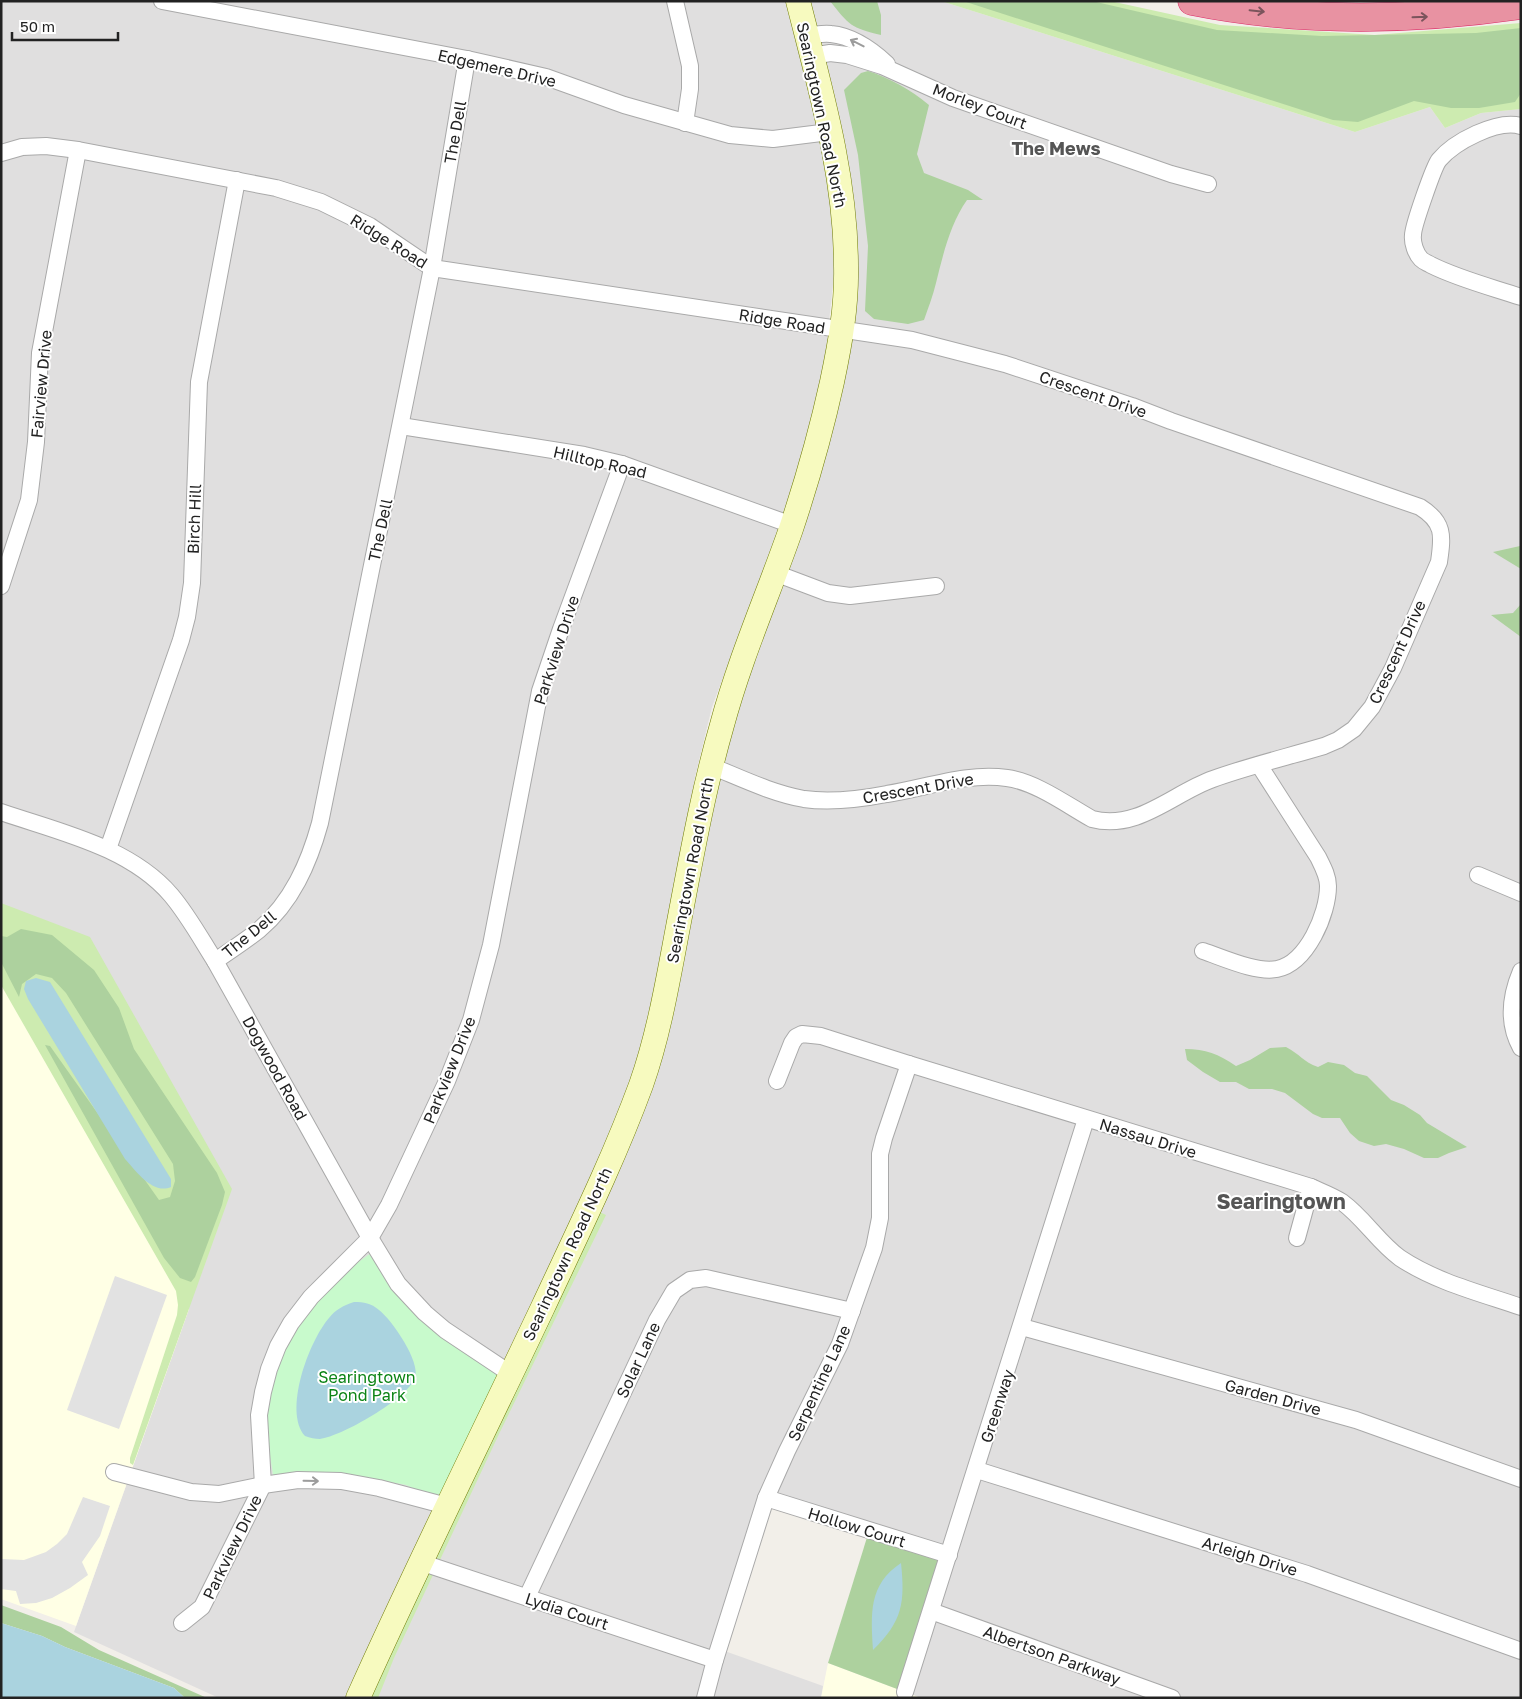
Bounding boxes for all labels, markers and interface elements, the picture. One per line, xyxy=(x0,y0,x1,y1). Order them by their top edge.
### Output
one-way arrow xyxy=(1249,6,1265,16)
scale bar xyxy=(12,10,119,42)
one-way arrow xyxy=(1411,12,1427,21)
text: 50 m xyxy=(20,17,55,35)
street label: Searingtown Road North xyxy=(793,20,851,210)
one-way arrow xyxy=(850,38,865,47)
street label: Edgemere Drive xyxy=(436,45,558,91)
street label: Morley Court xyxy=(930,79,1030,133)
street label: The Dell xyxy=(440,99,470,165)
district label: The Mews xyxy=(1011,137,1101,159)
street label: Ridge Road xyxy=(347,209,431,273)
street label: Ridge Road xyxy=(737,304,827,338)
street label: Fairview Drive xyxy=(26,329,56,439)
street label: Crescent Drive xyxy=(1037,366,1149,422)
street label: Hilltop Road xyxy=(551,442,649,482)
street label: Birch Hill xyxy=(183,484,205,554)
street label: The Dell xyxy=(364,497,396,563)
street label: Parkview Drive xyxy=(529,593,583,707)
street label: Crescent Drive xyxy=(1364,597,1430,707)
street label: Crescent Drive xyxy=(861,768,975,808)
street label: Searingtown Road North xyxy=(662,775,718,965)
street label: The Dell xyxy=(218,906,280,962)
street label: Dogwood Road xyxy=(238,1013,312,1123)
street label: Parkview Drive xyxy=(418,1014,480,1126)
street label: Nassau Drive xyxy=(1097,1114,1199,1162)
street label: Searingtown Road North xyxy=(518,1164,616,1344)
district label: Searingtown xyxy=(1216,1188,1346,1214)
street label: Solar Lane xyxy=(612,1319,664,1401)
street label: Serpentine Lane xyxy=(783,1322,855,1444)
park label: Searingtown Pond Park xyxy=(318,1367,416,1405)
street label: Greenway xyxy=(976,1367,1018,1445)
street label: Garden Drive xyxy=(1223,1375,1323,1419)
one-way arrow xyxy=(303,1476,319,1486)
street label: Parkview Drive xyxy=(198,1491,266,1603)
street label: Hollow Court xyxy=(806,1503,908,1551)
street label: Arleigh Drive xyxy=(1200,1532,1300,1580)
street label: Lydia Court xyxy=(523,1588,611,1634)
street label: Albertson Parkway xyxy=(981,1621,1123,1689)

